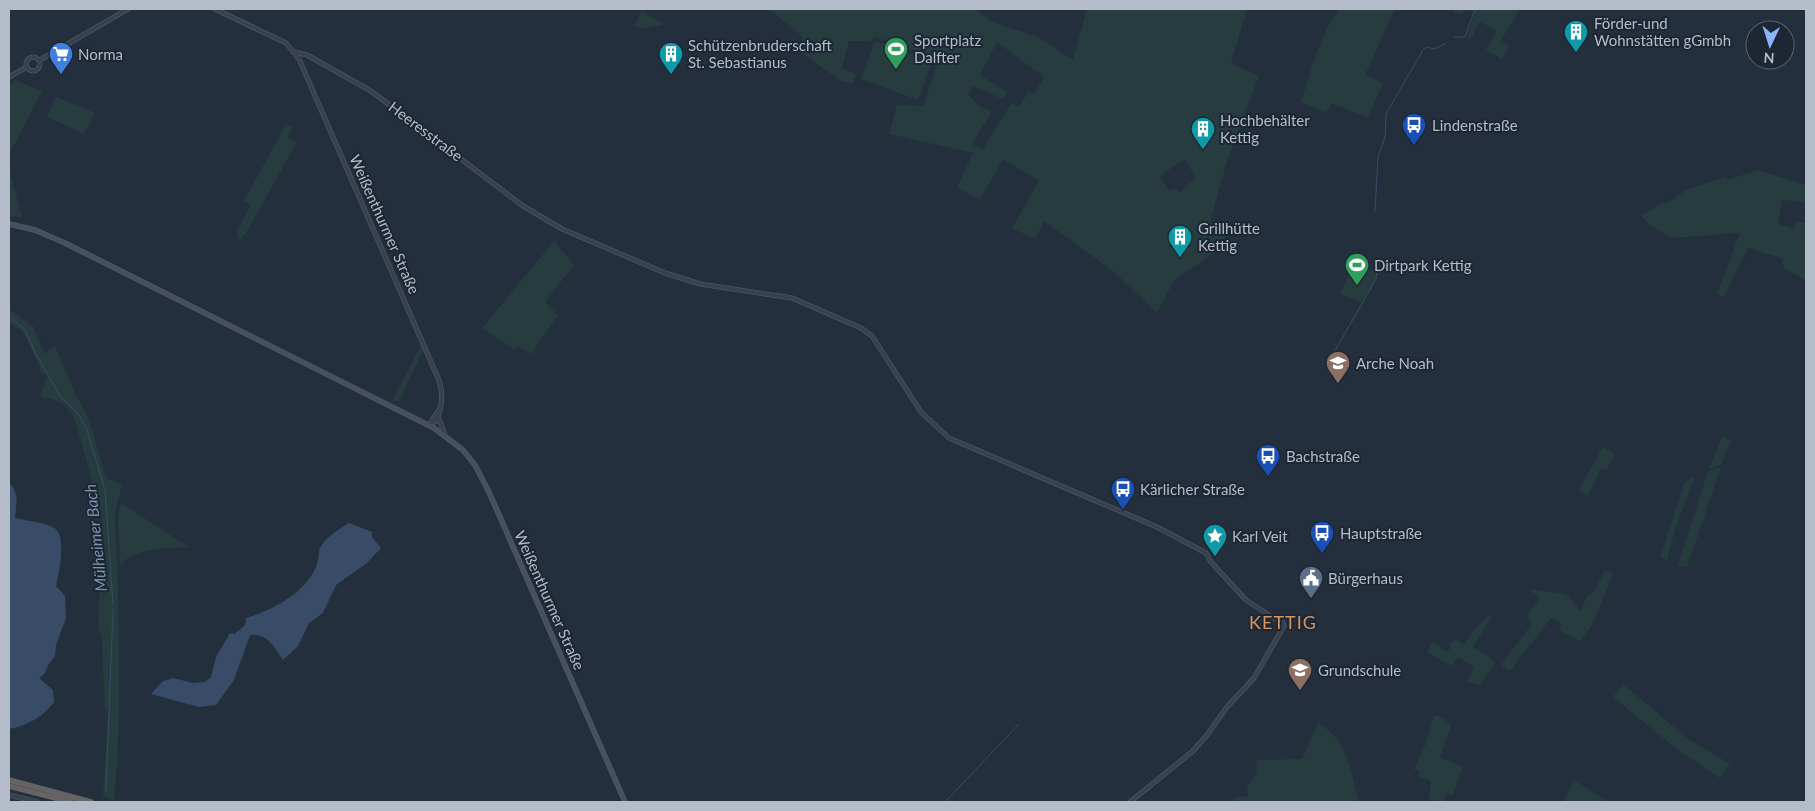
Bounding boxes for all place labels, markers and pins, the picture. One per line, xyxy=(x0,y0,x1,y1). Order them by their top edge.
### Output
place label: Förder-und Wohnstätten gGmbh xyxy=(1594,14,1731,49)
building icon: Förder-und Wohnstätten gGmbh xyxy=(1563,19,1589,53)
place label: Sportplatz Dalfter xyxy=(914,31,981,66)
place label: Schützenbruderschaft St. Sebastianus xyxy=(688,36,833,71)
sports icon: Sportplatz Dalfter xyxy=(883,36,909,70)
supermarket icon: Norma xyxy=(48,41,74,75)
building icon: Schützenbruderschaft St. Sebastianus xyxy=(658,41,684,75)
place label: Norma xyxy=(78,45,123,63)
place label: Hochbehälter Kettig xyxy=(1220,111,1310,146)
bus stop icon: Lindenstraße xyxy=(1401,112,1427,146)
building icon: Hochbehälter Kettig xyxy=(1190,116,1216,150)
place label: Lindenstraße xyxy=(1432,116,1518,134)
place label: Grillhütte Kettig xyxy=(1198,219,1260,254)
building icon: Grillhütte Kettig xyxy=(1167,224,1193,258)
sports icon: Dirtpark Kettig xyxy=(1344,252,1370,286)
place label: Dirtpark Kettig xyxy=(1374,256,1472,274)
school or university icon: Arche Noah xyxy=(1325,350,1351,384)
place label: Arche Noah xyxy=(1356,354,1434,372)
bus stop icon: Bachstraße xyxy=(1255,443,1281,477)
place label: Bachstraße xyxy=(1286,447,1360,465)
bus stop icon: Kärlicher Straße xyxy=(1110,476,1136,510)
place label: Kärlicher Straße xyxy=(1140,480,1245,498)
bus stop icon: Hauptstraße xyxy=(1309,520,1335,554)
place icon: Karl Veit xyxy=(1202,523,1228,557)
place label: Hauptstraße xyxy=(1340,524,1422,542)
place label: Karl Veit xyxy=(1232,527,1288,545)
public building icon: Bürgerhaus xyxy=(1298,565,1324,599)
place label: Bürgerhaus xyxy=(1328,569,1403,587)
school or university icon: Grundschule xyxy=(1287,657,1313,691)
place label: Grundschule xyxy=(1318,661,1401,679)

